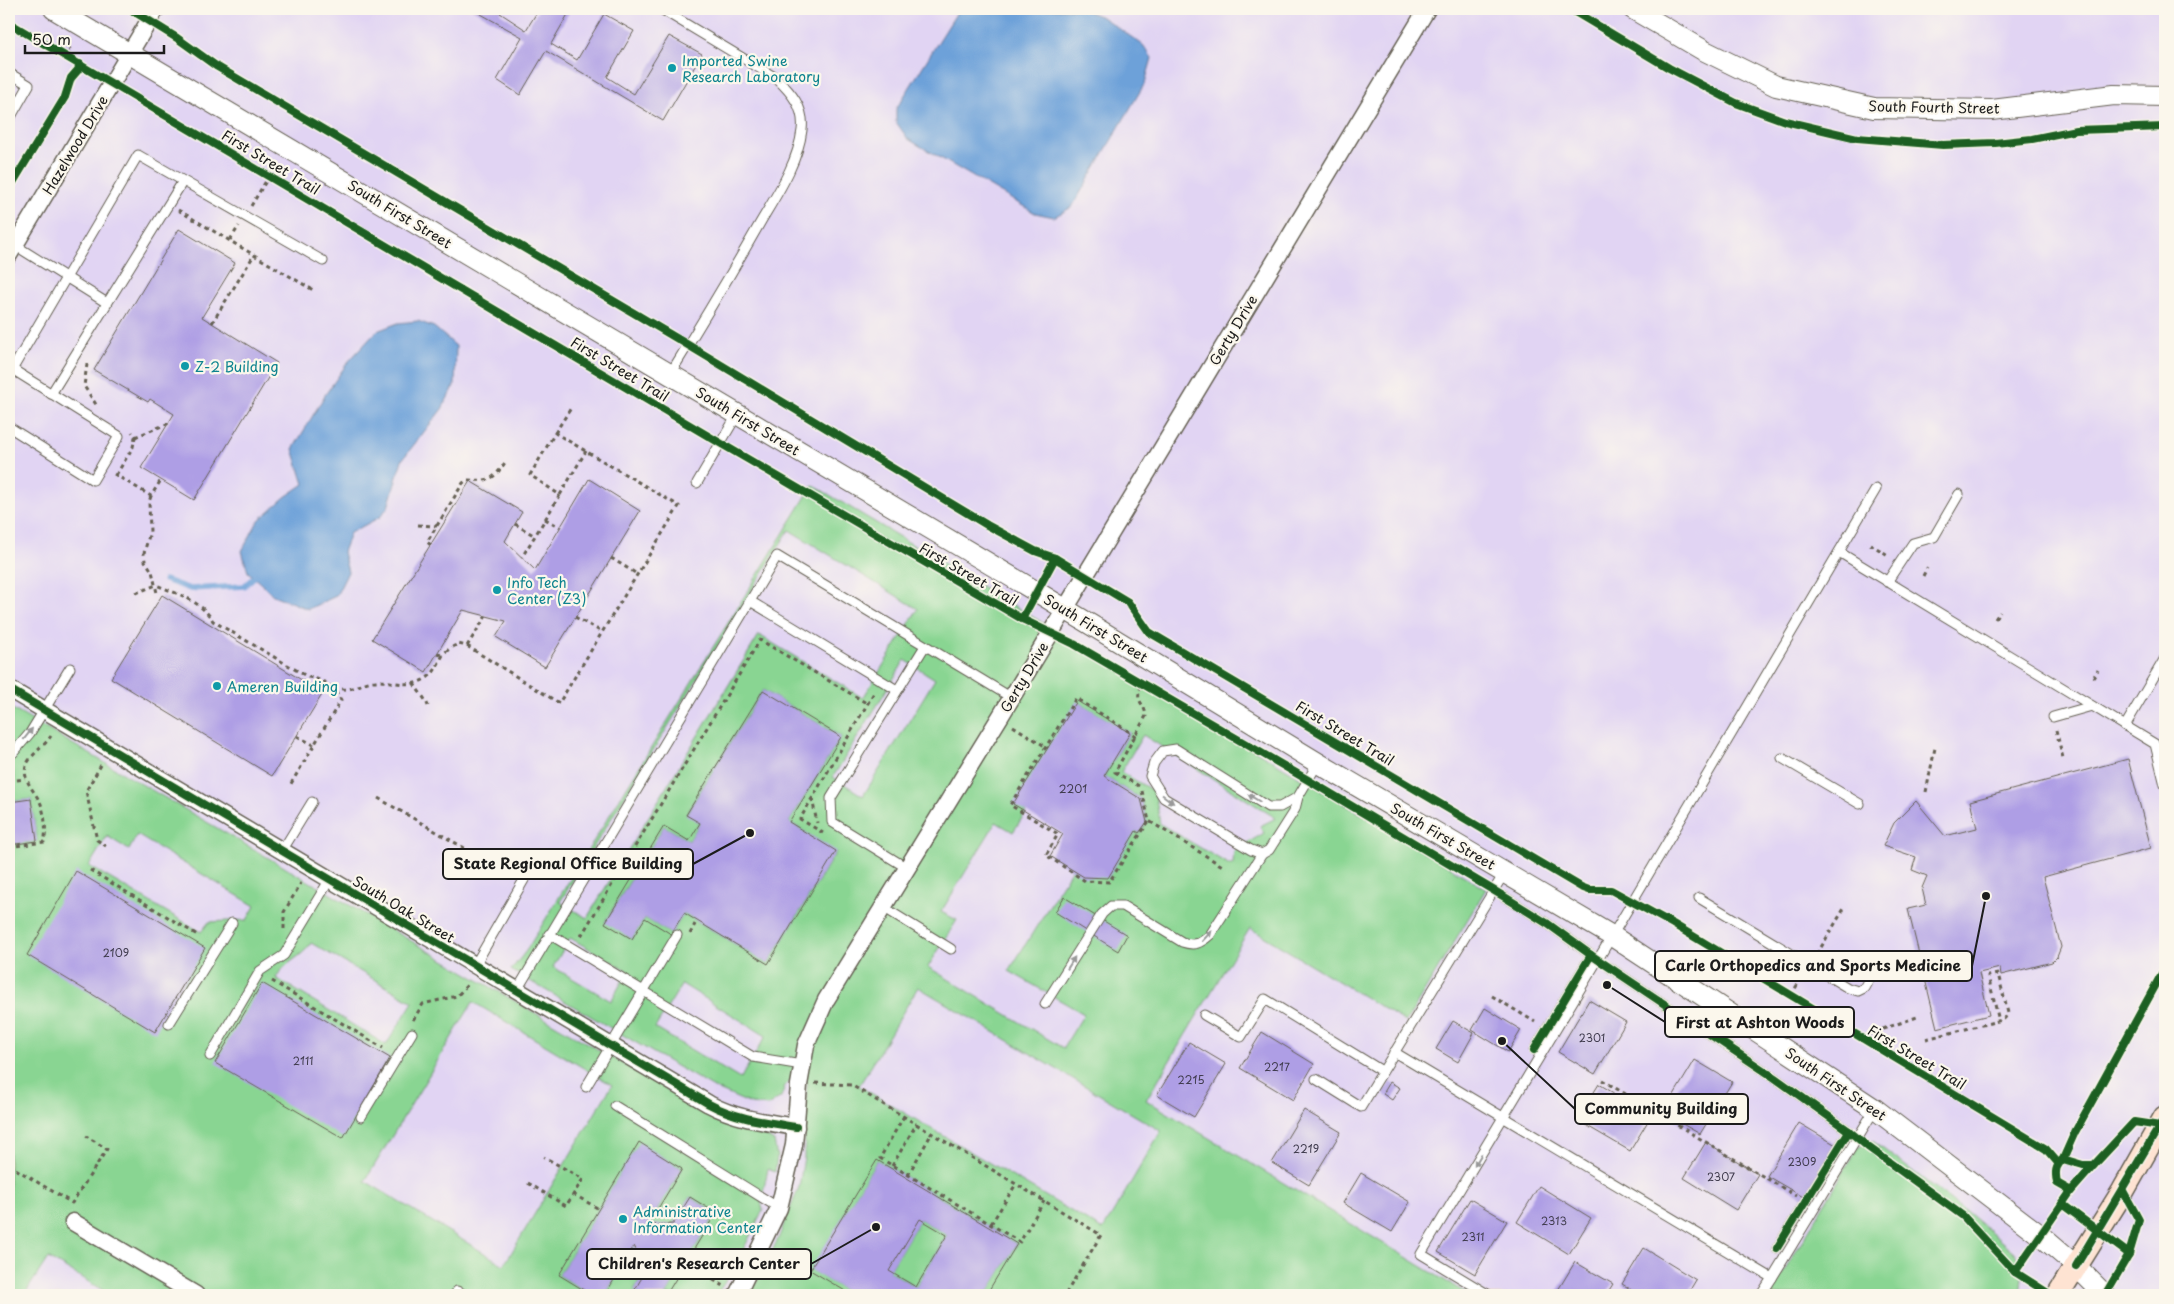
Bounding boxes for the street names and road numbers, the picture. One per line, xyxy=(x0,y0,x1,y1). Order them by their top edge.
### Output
street label: Hazelwood Drive xyxy=(37,91,113,199)
street label: South Fourth Street xyxy=(1868,95,2000,119)
street label: First Street Trail xyxy=(218,124,324,200)
street label: South First Street xyxy=(344,175,456,254)
street label: Gerty Drive xyxy=(1204,291,1262,369)
street label: First Street Trail xyxy=(567,331,673,407)
street label: South First Street xyxy=(692,382,804,461)
street label: First Street Trail xyxy=(916,537,1022,611)
street label: South First Street xyxy=(1040,589,1152,668)
street label: Gerty Drive xyxy=(995,638,1053,716)
street label: First Street Trail xyxy=(1292,695,1398,771)
street label: South First Street xyxy=(1387,797,1500,875)
street label: South Oak Street xyxy=(349,870,459,948)
street label: First Street Trail xyxy=(1864,1019,1970,1095)
street label: South First Street xyxy=(1781,1042,1891,1126)

